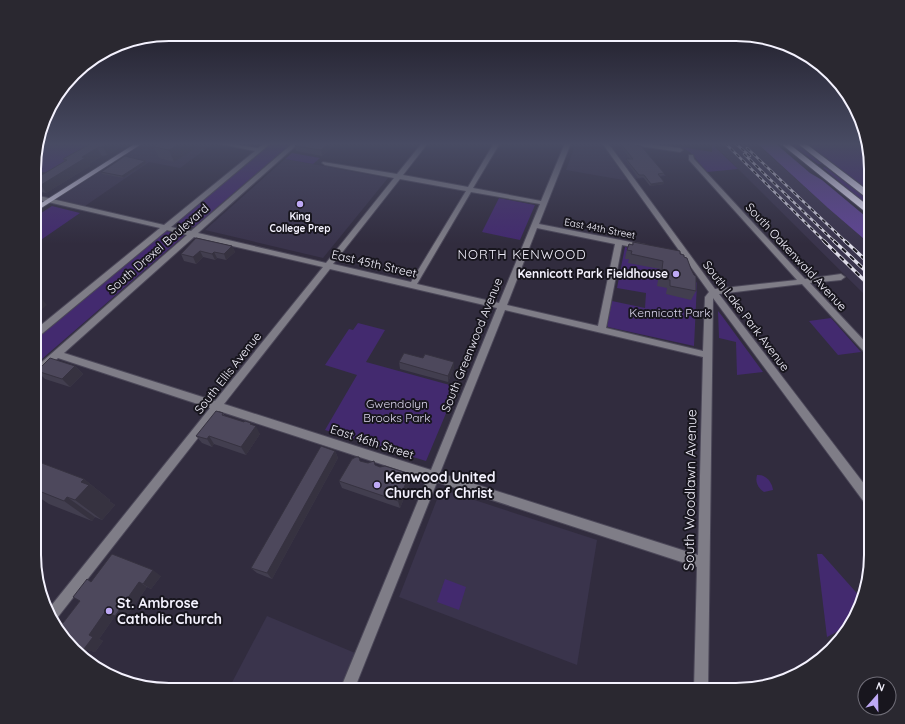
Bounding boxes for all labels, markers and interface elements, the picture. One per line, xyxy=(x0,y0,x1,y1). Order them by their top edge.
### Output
marker: King College Prep xyxy=(295,199,305,209)
street label: South Drexel Boulevard xyxy=(104,200,212,297)
street label: South Oakenwald Avenue xyxy=(742,200,850,314)
place label: King College Prep xyxy=(270,210,330,235)
street label: East 44th Street xyxy=(563,215,637,242)
street label: East 45th Street xyxy=(330,246,418,281)
district label: NORTH KENWOOD xyxy=(457,246,587,262)
street label: South Lake Park Avenue xyxy=(700,257,793,374)
place label: Kennicott Park Fieldhouse xyxy=(517,266,668,281)
marker: Kennicott Park Fieldhouse xyxy=(671,269,681,279)
street label: South Greenwood Avenue xyxy=(438,275,505,414)
park label: Kennicott Park xyxy=(629,305,711,320)
street label: South Ellis Avenue xyxy=(191,329,264,417)
park label: Gwendolyn Brooks Park xyxy=(363,396,431,425)
street label: South Woodlawn Avenue xyxy=(680,409,700,571)
street label: East 46th Street xyxy=(329,421,416,462)
place label: Kenwood United Church of Christ xyxy=(385,468,496,502)
marker: Kenwood United Church of Christ xyxy=(372,480,382,490)
place label: St. Ambrose Catholic Church xyxy=(117,594,222,628)
marker: St. Ambrose Catholic Church xyxy=(104,606,114,616)
north arrow xyxy=(857,676,897,716)
text: N xyxy=(874,679,887,695)

